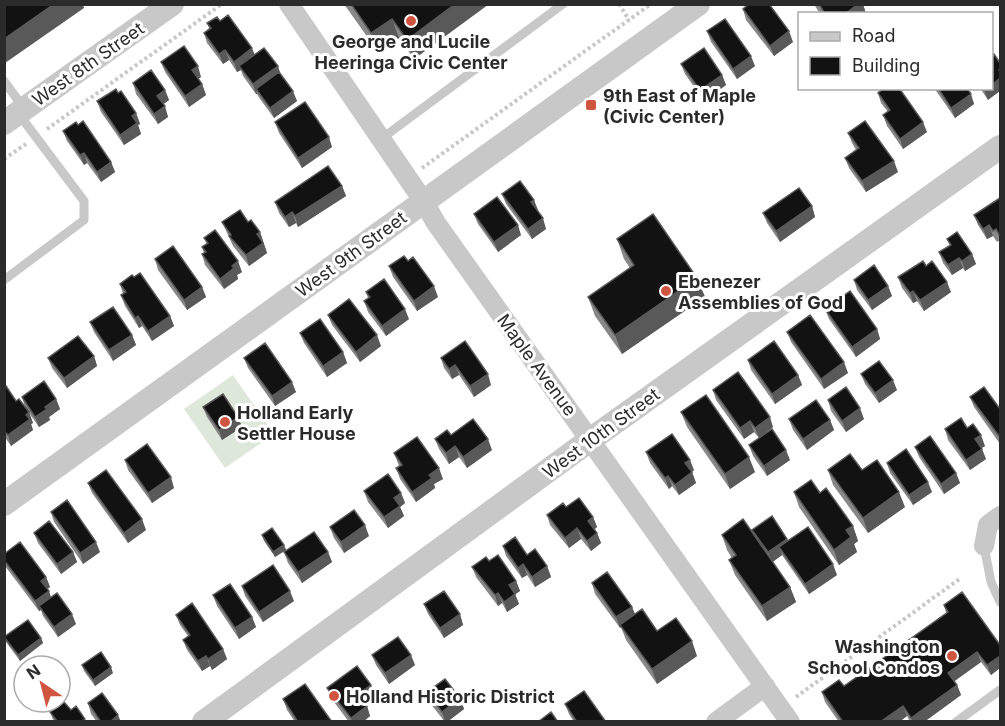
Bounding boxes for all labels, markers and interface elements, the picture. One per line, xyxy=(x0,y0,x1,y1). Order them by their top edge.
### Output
legend xyxy=(798,12,993,90)
marker: George and Lucile Heeringa Civic Center xyxy=(404,14,418,28)
street label: West 8th Street xyxy=(28,18,148,110)
text: Road xyxy=(852,25,895,46)
place label: George and Lucile Heeringa Civic Center xyxy=(315,31,507,73)
text: Building xyxy=(852,55,920,76)
place label: 9th East of Maple (Civic Center) xyxy=(603,85,756,127)
marker: 9th East of Maple (Civic Center) xyxy=(584,98,598,112)
street label: West 9th Street xyxy=(292,207,410,301)
place label: Ebenezer Assemblies of God xyxy=(678,271,843,313)
marker: Ebenezer Assemblies of God xyxy=(659,284,673,298)
street label: Maple Avenue xyxy=(493,310,581,420)
street label: West 10th Street xyxy=(539,384,664,482)
place label: Holland Early Settler House xyxy=(237,402,356,444)
marker: Holland Early Settler House xyxy=(218,415,232,429)
place label: Washington School Condos xyxy=(807,636,940,678)
marker: Washington School Condos xyxy=(945,649,959,663)
north arrow xyxy=(12,654,72,714)
text: N xyxy=(23,660,44,683)
place label: Holland Historic District xyxy=(346,686,555,707)
marker: Holland Historic District xyxy=(327,689,341,703)

